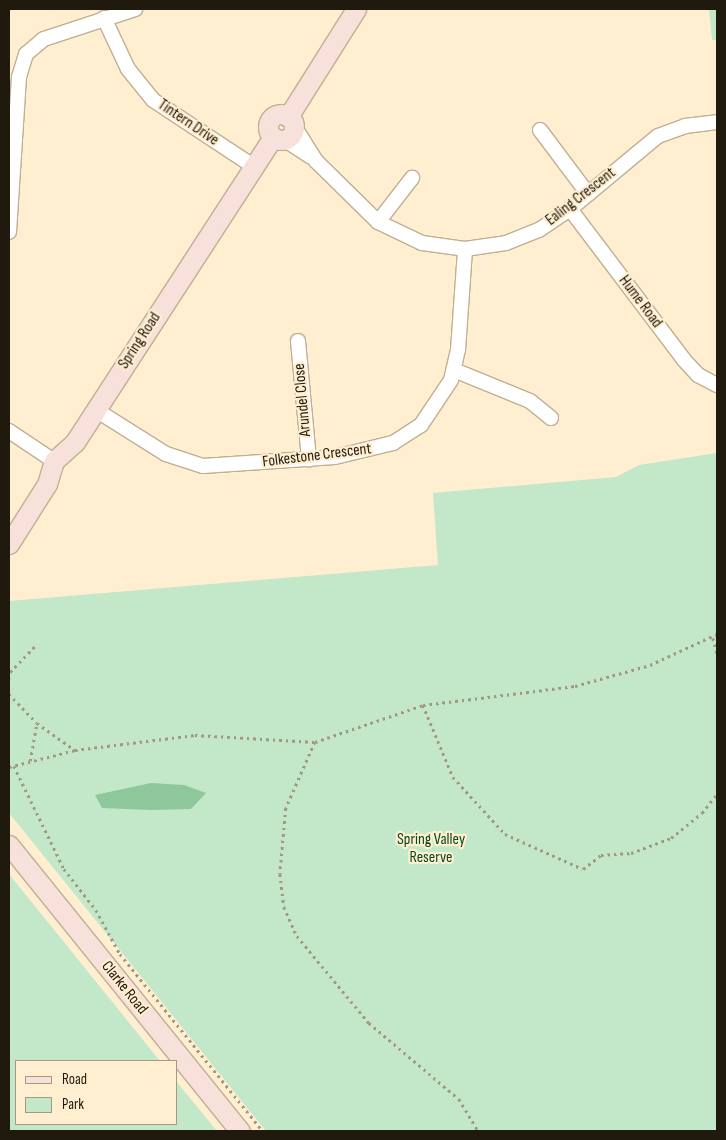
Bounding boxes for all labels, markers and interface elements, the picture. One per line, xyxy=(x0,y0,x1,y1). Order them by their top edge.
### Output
street label: Tintern Drive xyxy=(154,96,222,150)
street label: Ealing Crescent xyxy=(542,164,620,230)
street label: Hume Road xyxy=(614,272,666,332)
street label: Spring Road xyxy=(115,309,165,373)
street label: Arundel Close xyxy=(290,363,316,437)
street label: Folkestone Crescent xyxy=(261,440,373,472)
park label: Spring Valley Reserve xyxy=(397,830,465,868)
street label: Clarke Road xyxy=(97,957,151,1019)
legend xyxy=(15,1060,178,1125)
text: Road xyxy=(62,1070,87,1089)
text: Park xyxy=(62,1095,84,1114)

